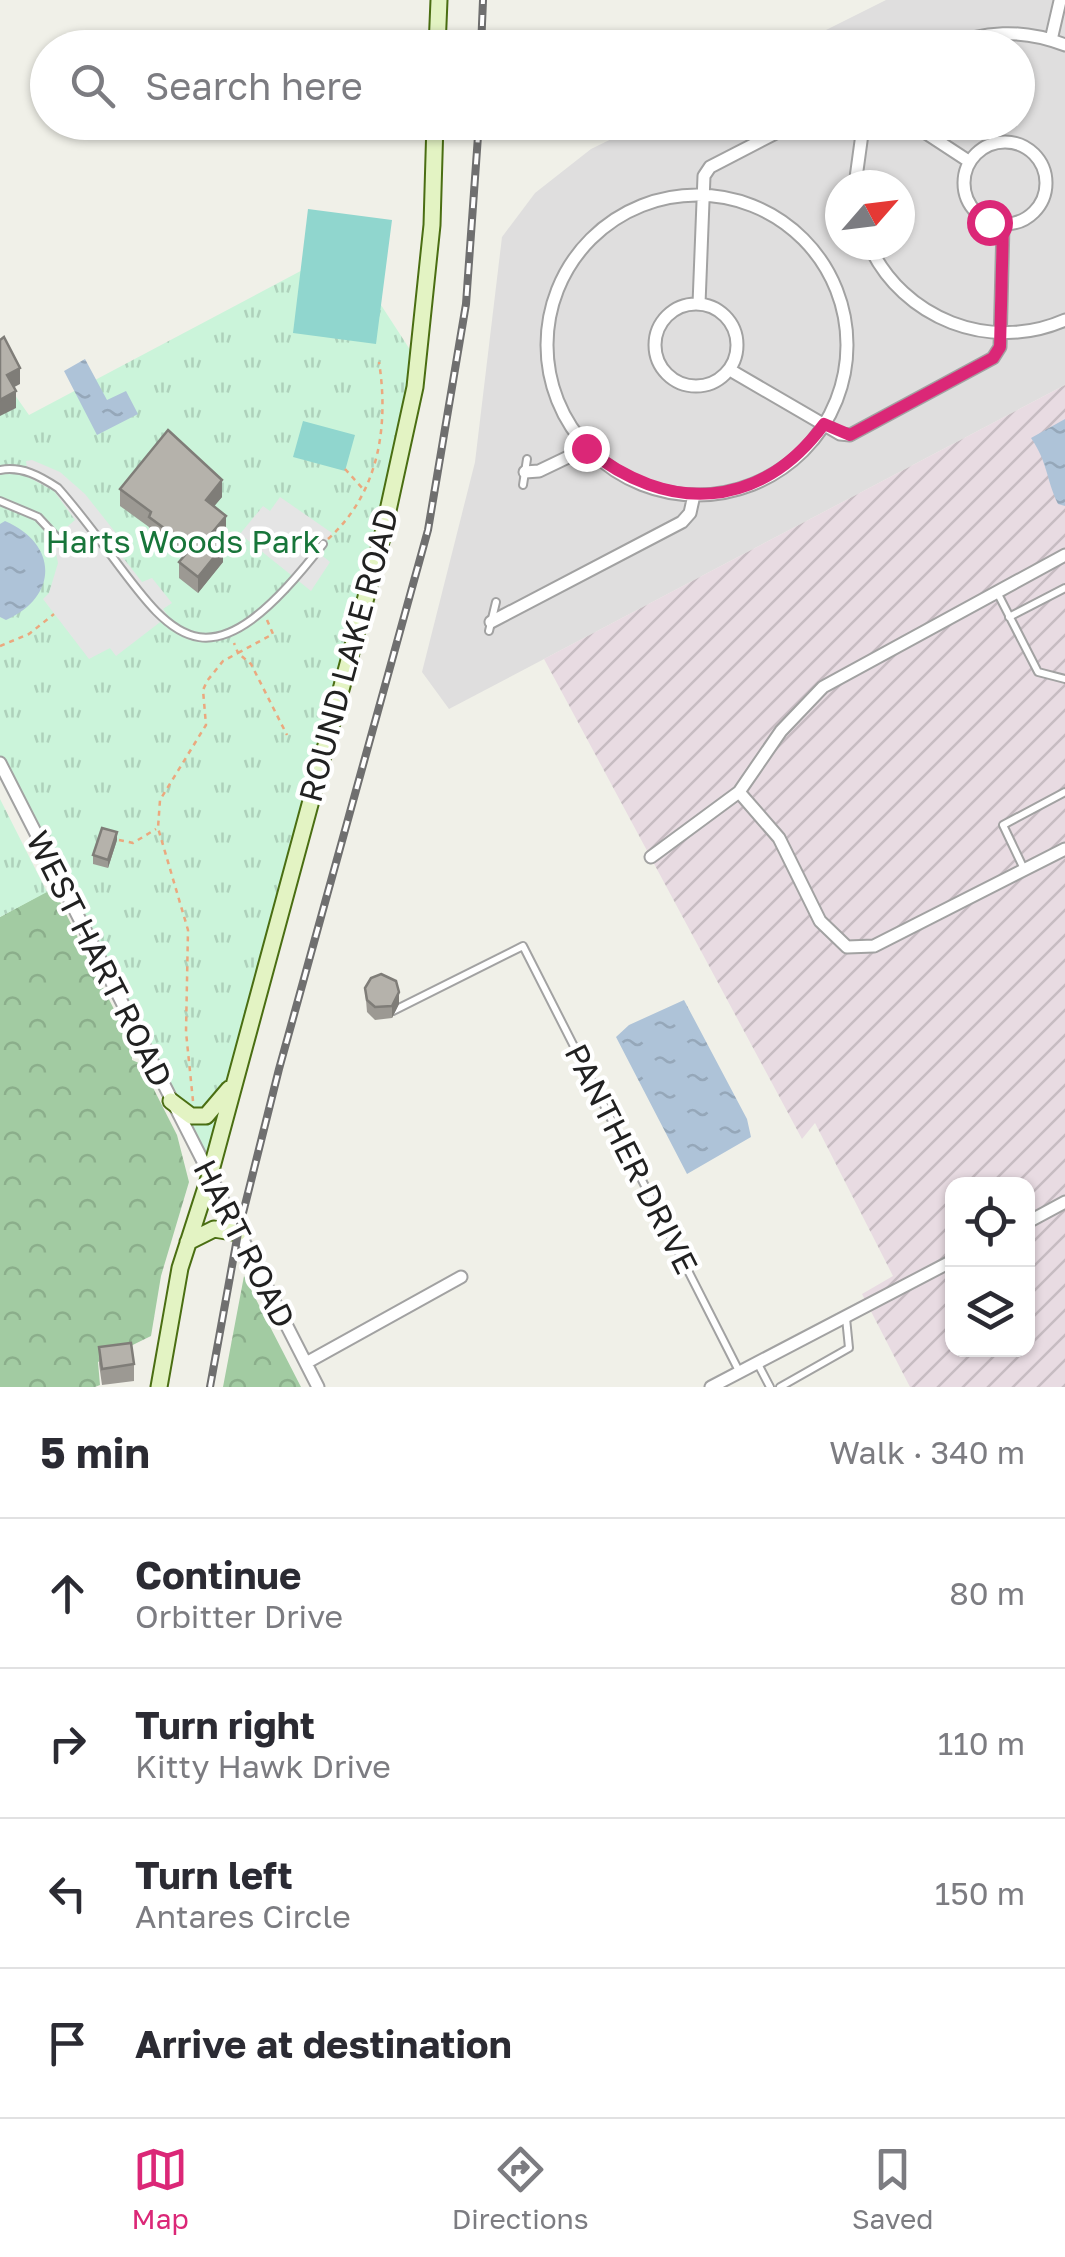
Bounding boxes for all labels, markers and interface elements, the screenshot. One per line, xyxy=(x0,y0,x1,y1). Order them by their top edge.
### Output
search box xyxy=(30,30,1035,140)
icon: search xyxy=(65,58,120,113)
text: Search here xyxy=(145,63,363,108)
north arrow xyxy=(825,170,915,260)
route start xyxy=(967,200,1013,246)
route end xyxy=(564,426,610,472)
street label: ROUND LAKE ROAD xyxy=(291,504,406,806)
park label: Harts Woods Park xyxy=(45,522,321,560)
street label: WEST HART ROAD xyxy=(19,824,181,1093)
street label: PANTHER DRIVE xyxy=(558,1037,706,1280)
street label: HART ROAD xyxy=(186,1153,304,1334)
map controls xyxy=(945,1177,1035,1357)
button: locate xyxy=(945,1177,1035,1267)
button: layers xyxy=(945,1267,1035,1357)
text: 5 min xyxy=(40,1427,150,1477)
text: Walk · 340 m xyxy=(829,1433,1025,1471)
text: Continue xyxy=(135,1552,301,1597)
icon: ahead xyxy=(40,1566,95,1621)
text: 80 m xyxy=(949,1574,1025,1612)
text: Orbitter Drive xyxy=(135,1597,343,1635)
text: Turn right xyxy=(135,1702,315,1747)
icon: right xyxy=(40,1716,95,1771)
text: 110 m xyxy=(938,1724,1025,1762)
text: Kitty Hawk Drive xyxy=(135,1747,391,1785)
text: Turn left xyxy=(135,1852,293,1897)
icon: left xyxy=(40,1866,95,1921)
text: 150 m xyxy=(935,1874,1025,1912)
text: Antares Circle xyxy=(135,1897,351,1935)
icon: arrive xyxy=(40,2016,95,2071)
text: Arrive at destination xyxy=(135,2021,512,2066)
tab: Map xyxy=(132,2142,189,2235)
tab: Directions xyxy=(452,2142,589,2235)
tab: Saved xyxy=(852,2142,933,2235)

